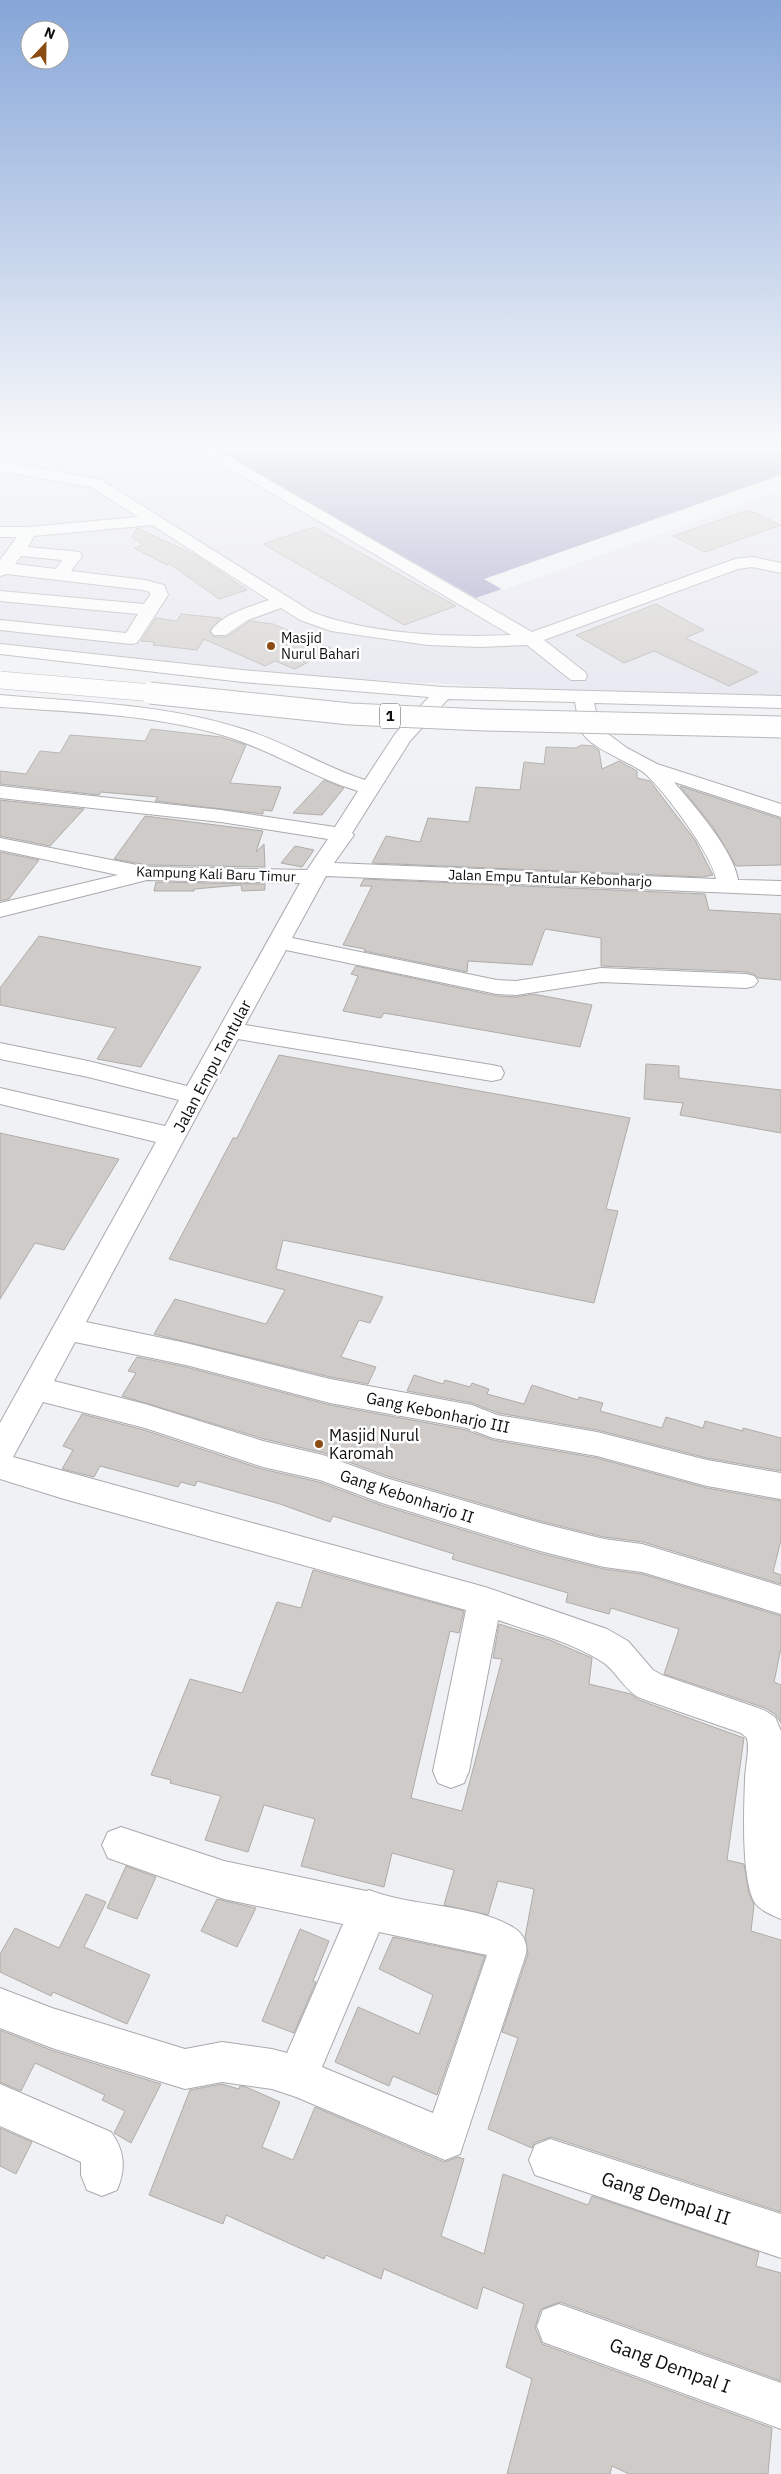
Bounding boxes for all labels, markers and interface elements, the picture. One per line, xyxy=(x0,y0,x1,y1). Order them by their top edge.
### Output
north arrow xyxy=(20,20,70,70)
text: N xyxy=(42,23,58,43)
place label: Masjid Nurul Bahari xyxy=(281,629,360,663)
marker: Masjid Nurul Bahari xyxy=(265,640,277,652)
road number: 1 xyxy=(380,704,400,728)
street label: Kampung Kali Baru Timur xyxy=(136,862,296,886)
street label: Jalan Empu Tantular Kebonharjo xyxy=(448,865,652,891)
street label: Jalan Empu Tantular xyxy=(169,996,255,1136)
street label: Gang Kebonharjo III xyxy=(364,1387,512,1437)
place label: Masjid Nurul Karomah xyxy=(329,1425,419,1463)
marker: Masjid Nurul Karomah xyxy=(313,1438,325,1450)
street label: Gang Kebonharjo II xyxy=(337,1465,477,1527)
street label: Gang Dempal II xyxy=(598,2166,734,2230)
street label: Gang Dempal I xyxy=(606,2332,734,2398)

